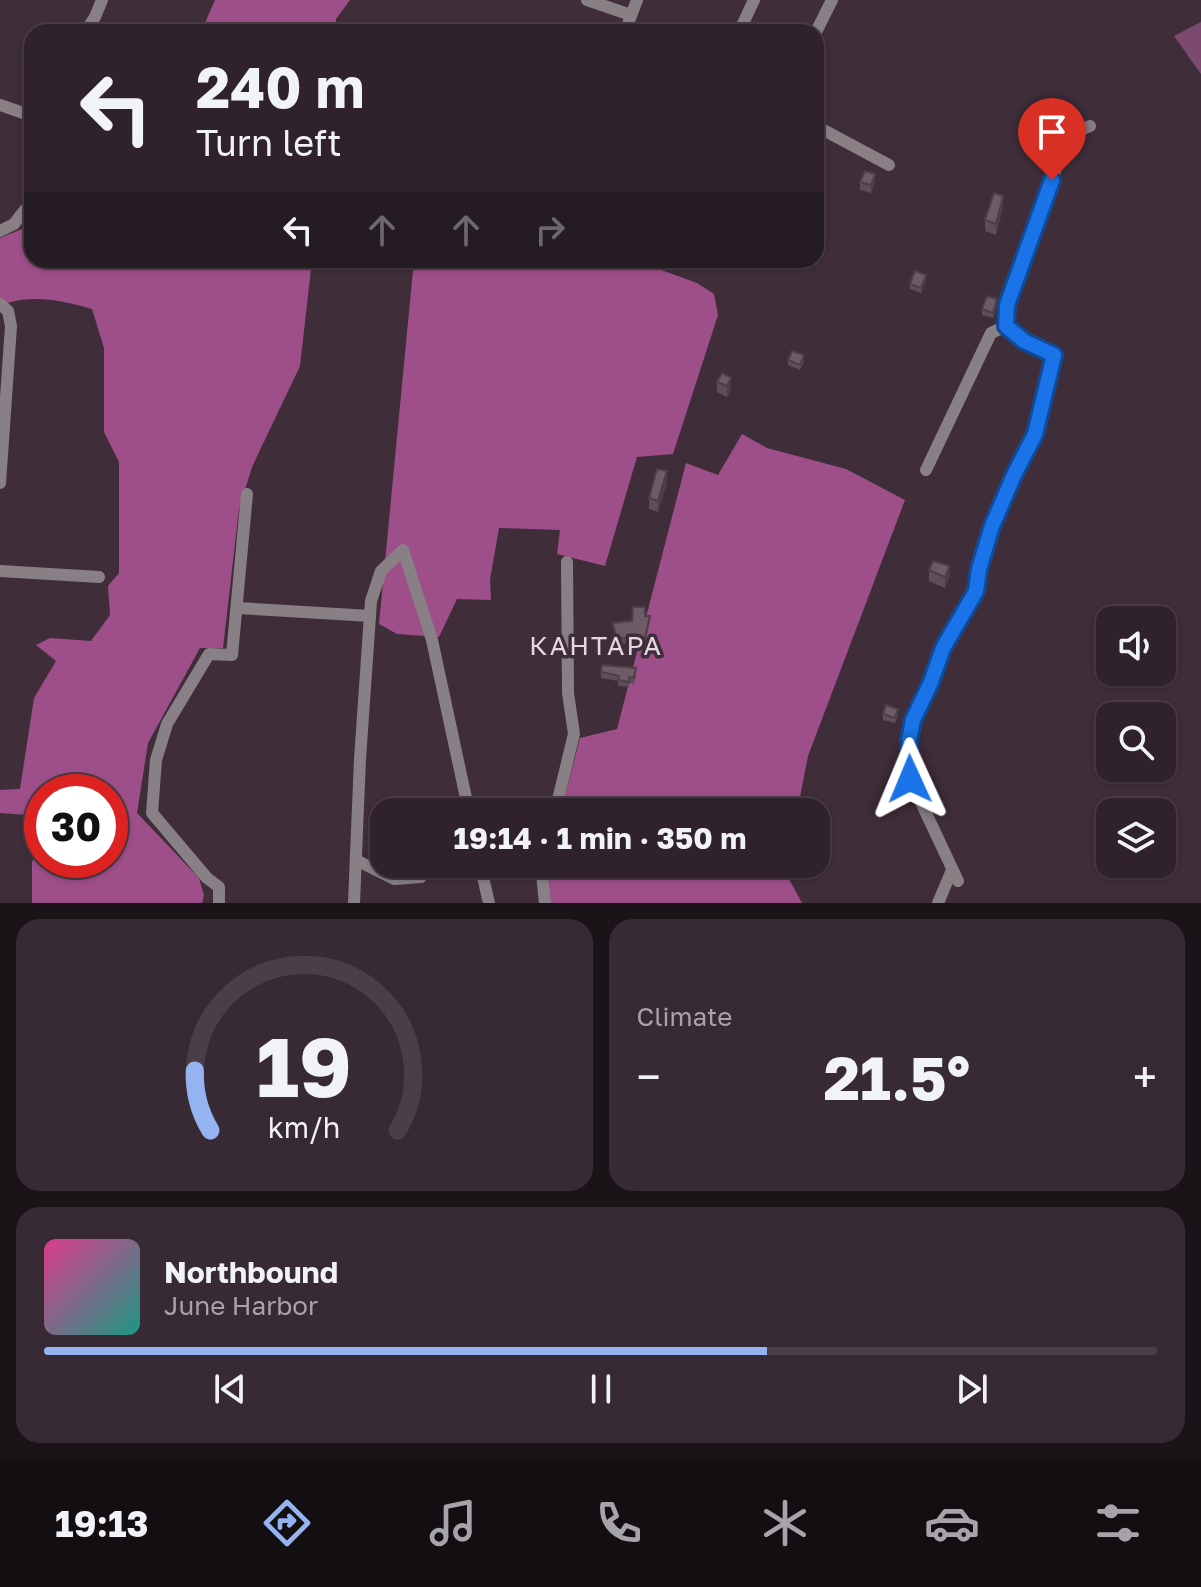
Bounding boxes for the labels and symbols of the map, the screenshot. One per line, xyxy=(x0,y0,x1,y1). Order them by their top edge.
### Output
pin xyxy=(1018,98,1086,180)
district label: КАНТАРА xyxy=(529,630,663,661)
position arrow xyxy=(868,737,952,821)
speed limit sign: 30 xyxy=(24,774,128,878)

